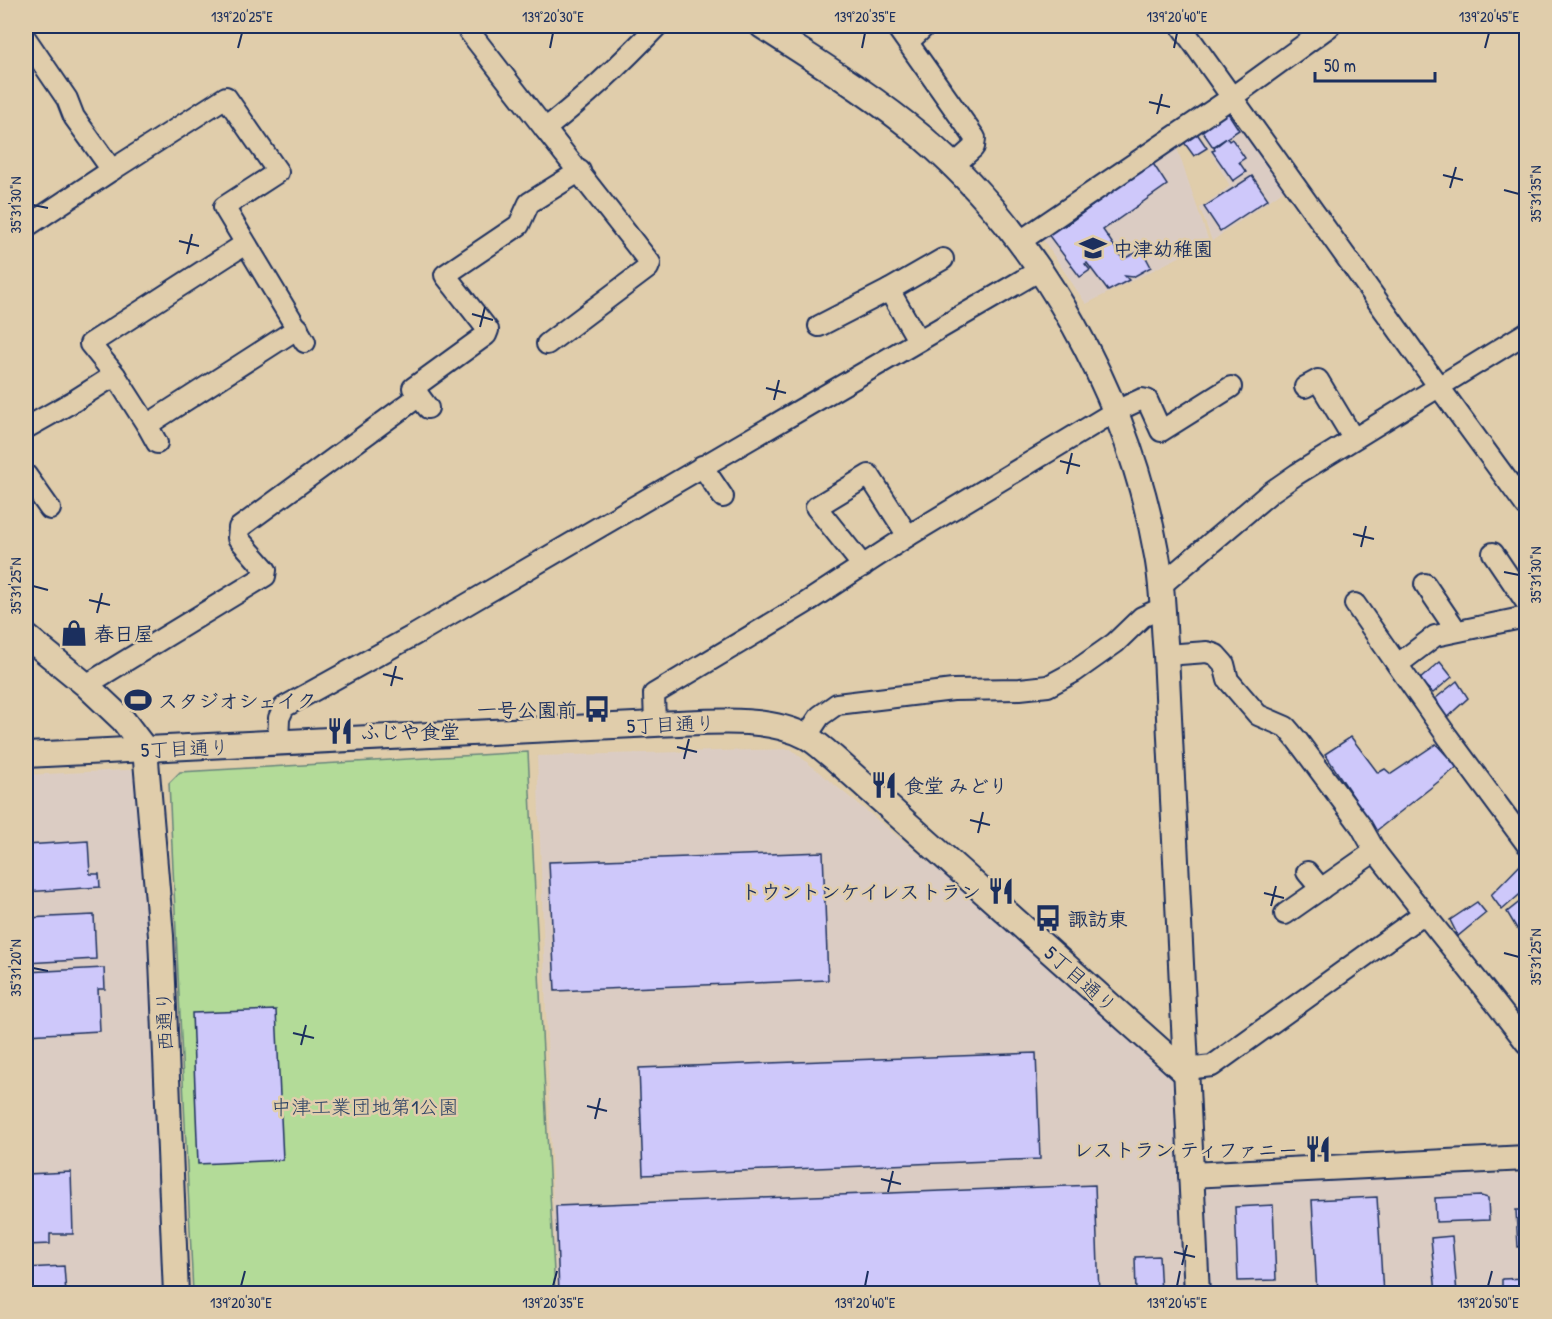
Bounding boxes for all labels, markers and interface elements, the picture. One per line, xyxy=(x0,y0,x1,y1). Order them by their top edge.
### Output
text: 139°20'25"E xyxy=(211,6,273,27)
text: 139°20'30"E xyxy=(522,6,584,27)
text: 139°20'35"E xyxy=(834,6,896,27)
text: 139°20'40"E xyxy=(1147,6,1208,27)
text: 139°20'45"E xyxy=(1459,6,1520,27)
scale bar xyxy=(1315,45,1435,83)
text: 50 m xyxy=(1324,53,1356,78)
text: 35°31'35"N xyxy=(1525,166,1546,222)
text: 35°31'30"N xyxy=(5,176,26,234)
school or university icon: 中津幼稚園 xyxy=(1078,233,1108,263)
place label: 中津幼稚園 xyxy=(1113,235,1213,262)
text: 35°31'30"N xyxy=(1525,546,1546,604)
text: 35°31'25"N xyxy=(5,557,26,615)
shop icon: 春日屋 xyxy=(59,618,89,648)
place label: 春日屋 xyxy=(94,620,154,647)
sports icon: スタジオシェイク xyxy=(123,685,153,715)
place label: スタジオシェイク xyxy=(158,687,316,714)
bus stop icon: 一号公園前 xyxy=(582,694,612,724)
place label: 一号公園前 xyxy=(477,696,577,723)
street label: 5丁目通り xyxy=(626,709,716,739)
restaurant icon: ふじや食堂 xyxy=(325,716,355,746)
place label: ふじや食堂 xyxy=(360,718,460,745)
street label: 5丁目通り xyxy=(140,733,230,763)
restaurant icon: 食堂 みどり xyxy=(869,770,899,800)
place label: 食堂 みどり xyxy=(904,772,1009,799)
restaurant icon: トウントンケイレストラン xyxy=(986,876,1016,906)
place label: トウントンケイレストラン xyxy=(741,878,981,905)
bus stop icon: 諏訪東 xyxy=(1033,903,1063,933)
place label: 諏訪東 xyxy=(1068,905,1128,932)
text: 35°31'25"N xyxy=(1525,928,1546,986)
text: 35°31'20"N xyxy=(5,939,26,997)
street label: 5丁目通り xyxy=(1039,939,1123,1019)
street label: 西通り xyxy=(149,991,179,1051)
park label: 中津工業団地第1公園 xyxy=(271,1093,459,1120)
restaurant icon: レストラン ティファニー xyxy=(1303,1134,1333,1164)
place label: レストラン ティファニー xyxy=(1073,1136,1298,1163)
text: 139°20'30"E xyxy=(210,1292,272,1313)
text: 139°20'35"E xyxy=(522,1292,584,1313)
text: 139°20'40"E xyxy=(835,1292,896,1313)
text: 139°20'45"E xyxy=(1147,1292,1208,1313)
text: 139°20'50"E xyxy=(1457,1292,1519,1313)

